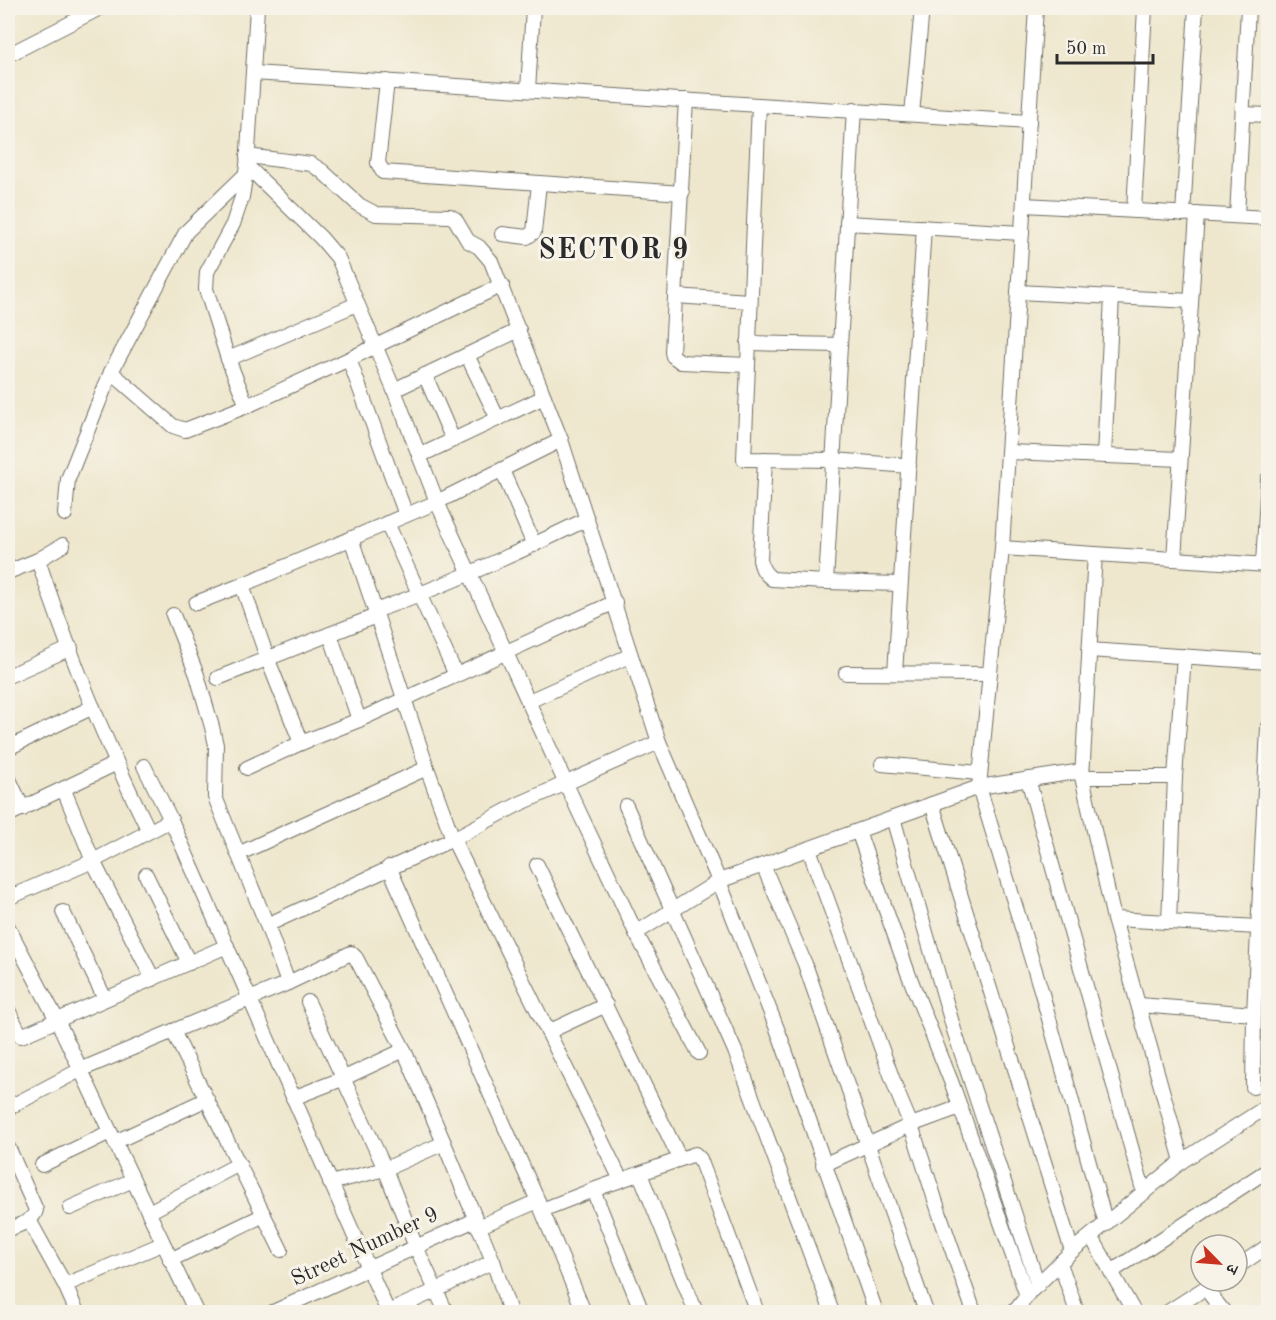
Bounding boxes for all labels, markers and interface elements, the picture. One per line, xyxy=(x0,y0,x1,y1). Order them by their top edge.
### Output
scale bar xyxy=(1057,27,1153,65)
text: 50 m xyxy=(1066,40,1106,58)
district label: SECTOR 9 xyxy=(538,237,690,265)
street label: Street Number 9 xyxy=(288,1203,442,1291)
north arrow xyxy=(1189,1233,1249,1293)
text: उ xyxy=(1221,1261,1240,1277)

